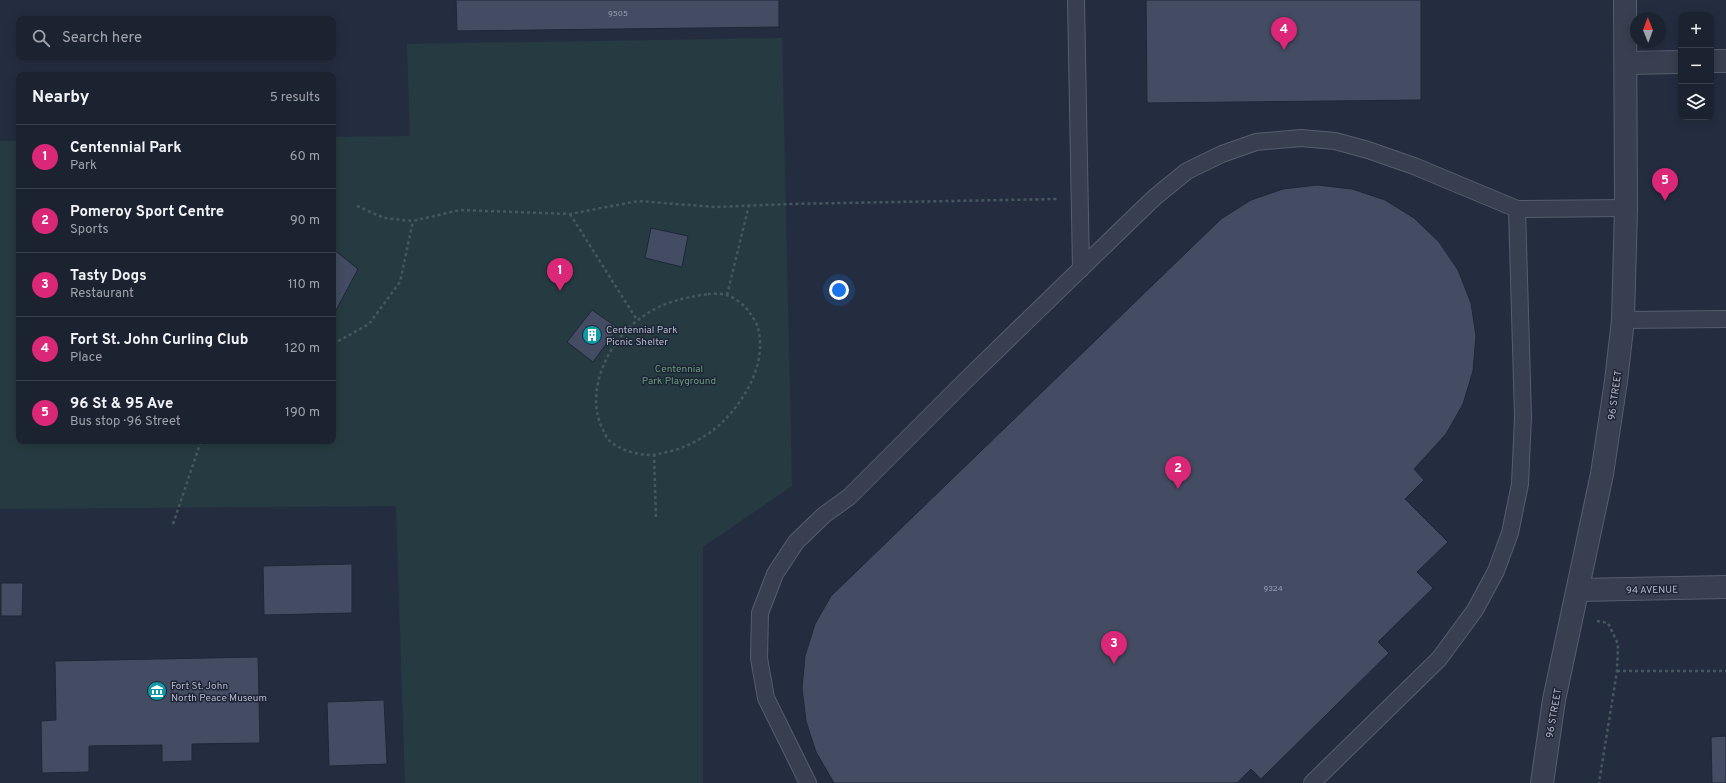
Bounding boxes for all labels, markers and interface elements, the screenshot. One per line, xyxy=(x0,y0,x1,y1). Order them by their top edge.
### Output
house number: 9505 xyxy=(608,9,628,19)
north arrow xyxy=(1630,12,1666,48)
map controls xyxy=(1678,12,1714,120)
button: + xyxy=(1678,12,1714,48)
search box xyxy=(16,16,336,60)
pin: 4 xyxy=(1271,17,1297,50)
icon: search xyxy=(30,27,52,49)
text: Search here xyxy=(62,29,142,48)
button: − xyxy=(1678,48,1714,84)
button: layers xyxy=(1678,84,1714,120)
text: Nearby xyxy=(32,87,89,109)
text: 5 results xyxy=(270,90,320,106)
text: Centennial Park xyxy=(70,139,182,158)
text: 1 xyxy=(42,149,48,165)
text: 60 m xyxy=(290,149,320,165)
text: Park xyxy=(70,158,97,174)
pin: 5 xyxy=(1652,168,1678,201)
text: Pomeroy Sport Centre xyxy=(70,203,224,222)
text: 2 xyxy=(41,213,49,229)
text: 90 m xyxy=(290,213,320,229)
text: Sports xyxy=(70,222,109,238)
pin: 1 xyxy=(547,258,573,291)
text: Tasty Dogs xyxy=(70,267,147,286)
text: 3 xyxy=(41,277,49,293)
text: 110 m xyxy=(288,277,320,293)
your location xyxy=(829,280,849,300)
text: Restaurant xyxy=(70,286,134,302)
building icon: Centennial Park Picnic Shelter xyxy=(581,324,603,346)
place label: Centennial Park Picnic Shelter xyxy=(606,324,677,349)
text: Fort St. John Curling Club xyxy=(70,331,248,350)
text: 4 xyxy=(41,341,49,357)
text: 120 m xyxy=(285,341,320,357)
text: Place xyxy=(70,350,102,366)
park label: Centennial Park Playground xyxy=(642,363,716,388)
street label: 96 STREET xyxy=(1606,369,1625,421)
text: 96 St & 95 Ave xyxy=(70,395,173,414)
text: 5 xyxy=(41,405,49,421)
text: 190 m xyxy=(285,405,320,421)
text: Bus stop · 96 Street xyxy=(70,414,181,430)
pin: 2 xyxy=(1165,456,1191,489)
house number: 9324 xyxy=(1263,584,1283,594)
street label: 94 AVENUE xyxy=(1626,584,1678,597)
pin: 3 xyxy=(1101,631,1127,664)
museum icon: Fort St. John North Peace Museum xyxy=(146,680,168,702)
place label: Fort St. John North Peace Museum xyxy=(171,680,267,705)
street label: 96 STREET xyxy=(1544,687,1565,739)

